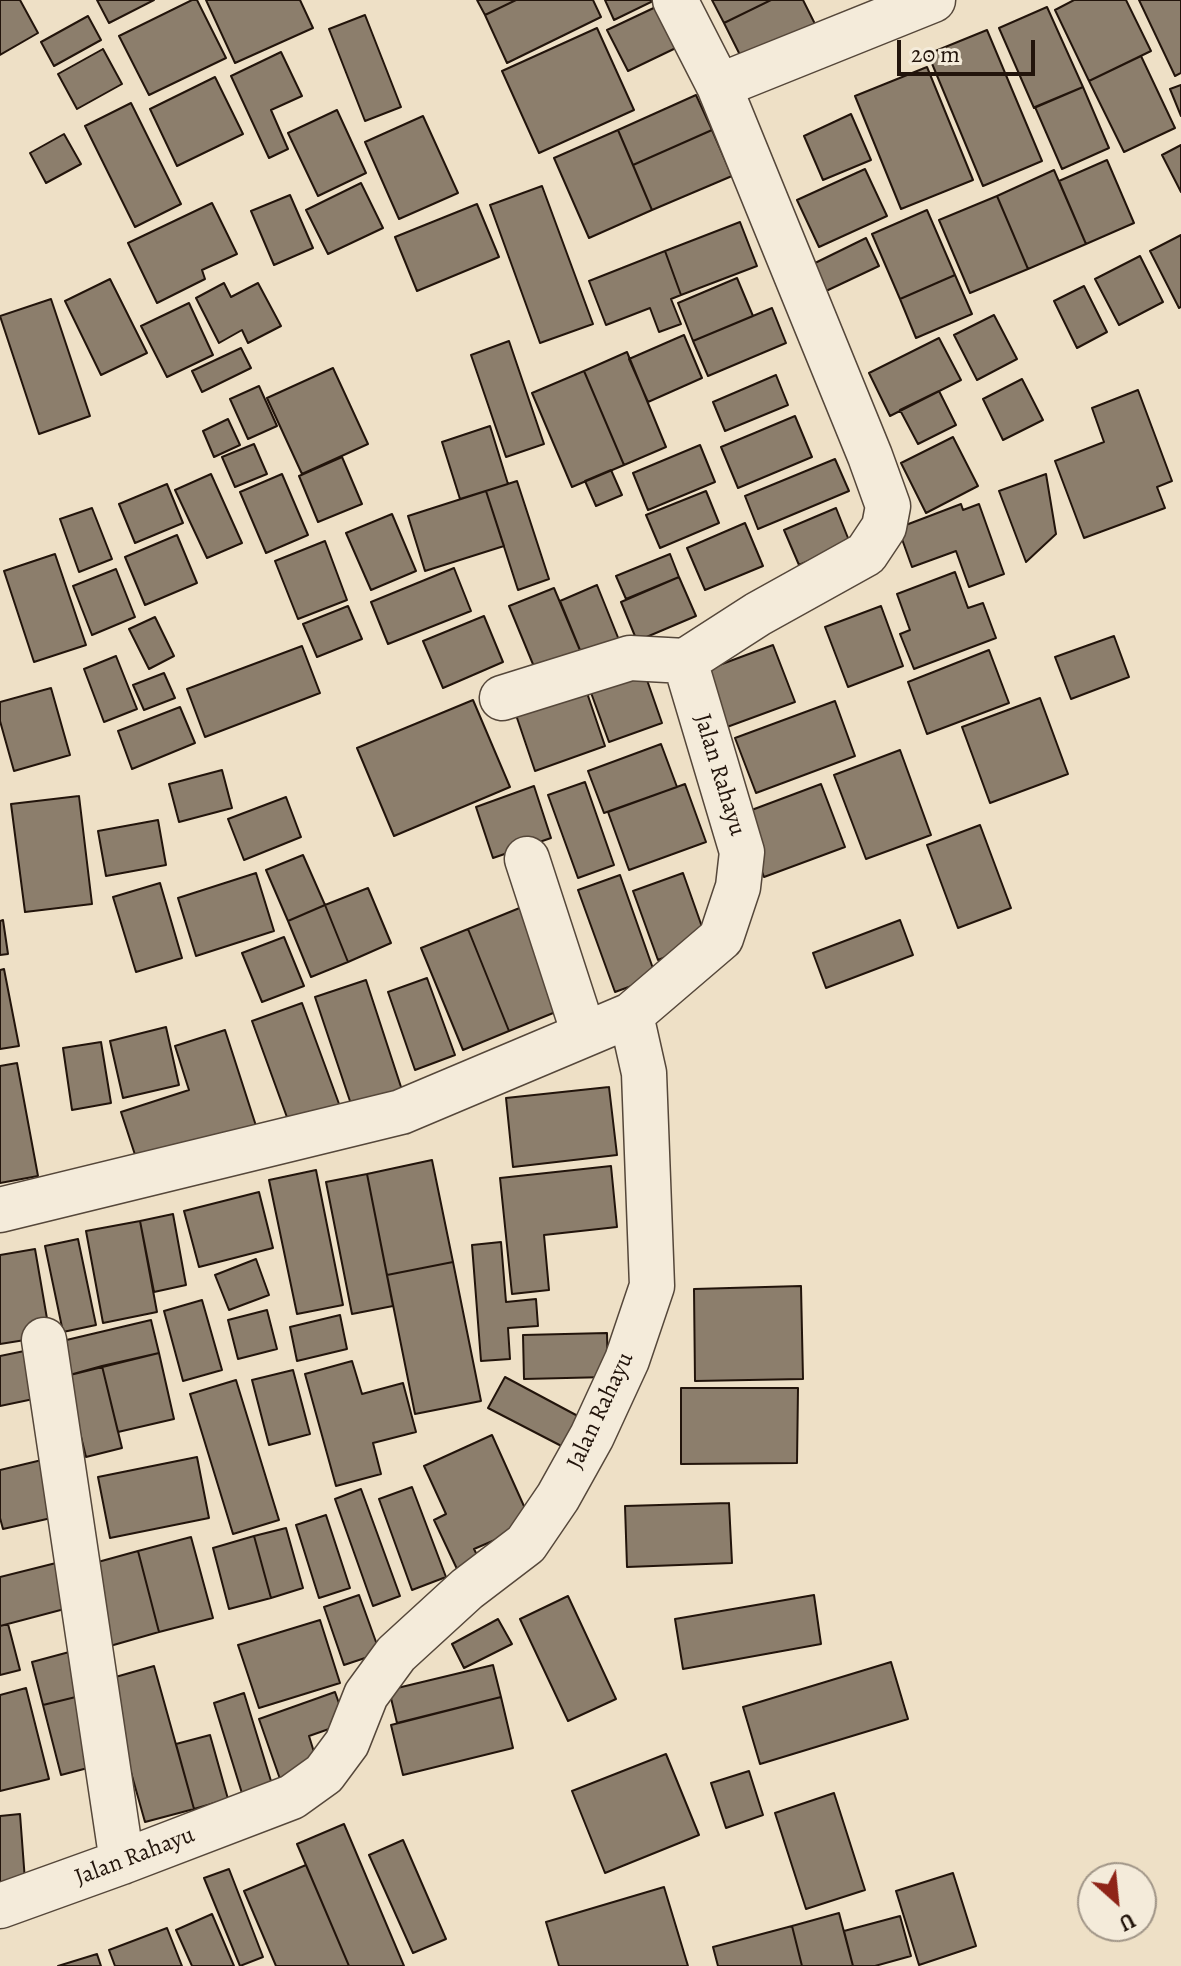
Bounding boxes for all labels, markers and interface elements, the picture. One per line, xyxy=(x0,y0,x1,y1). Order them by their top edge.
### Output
scale bar xyxy=(901,24,1039,74)
text: 20 m xyxy=(911,38,960,70)
street label: Jalan Rahayu xyxy=(687,711,751,839)
street label: Jalan Rahayu xyxy=(561,1348,641,1474)
street label: Jalan Rahayu xyxy=(71,1821,199,1893)
north arrow xyxy=(1077,1862,1157,1942)
text: U xyxy=(1114,1905,1140,1938)

